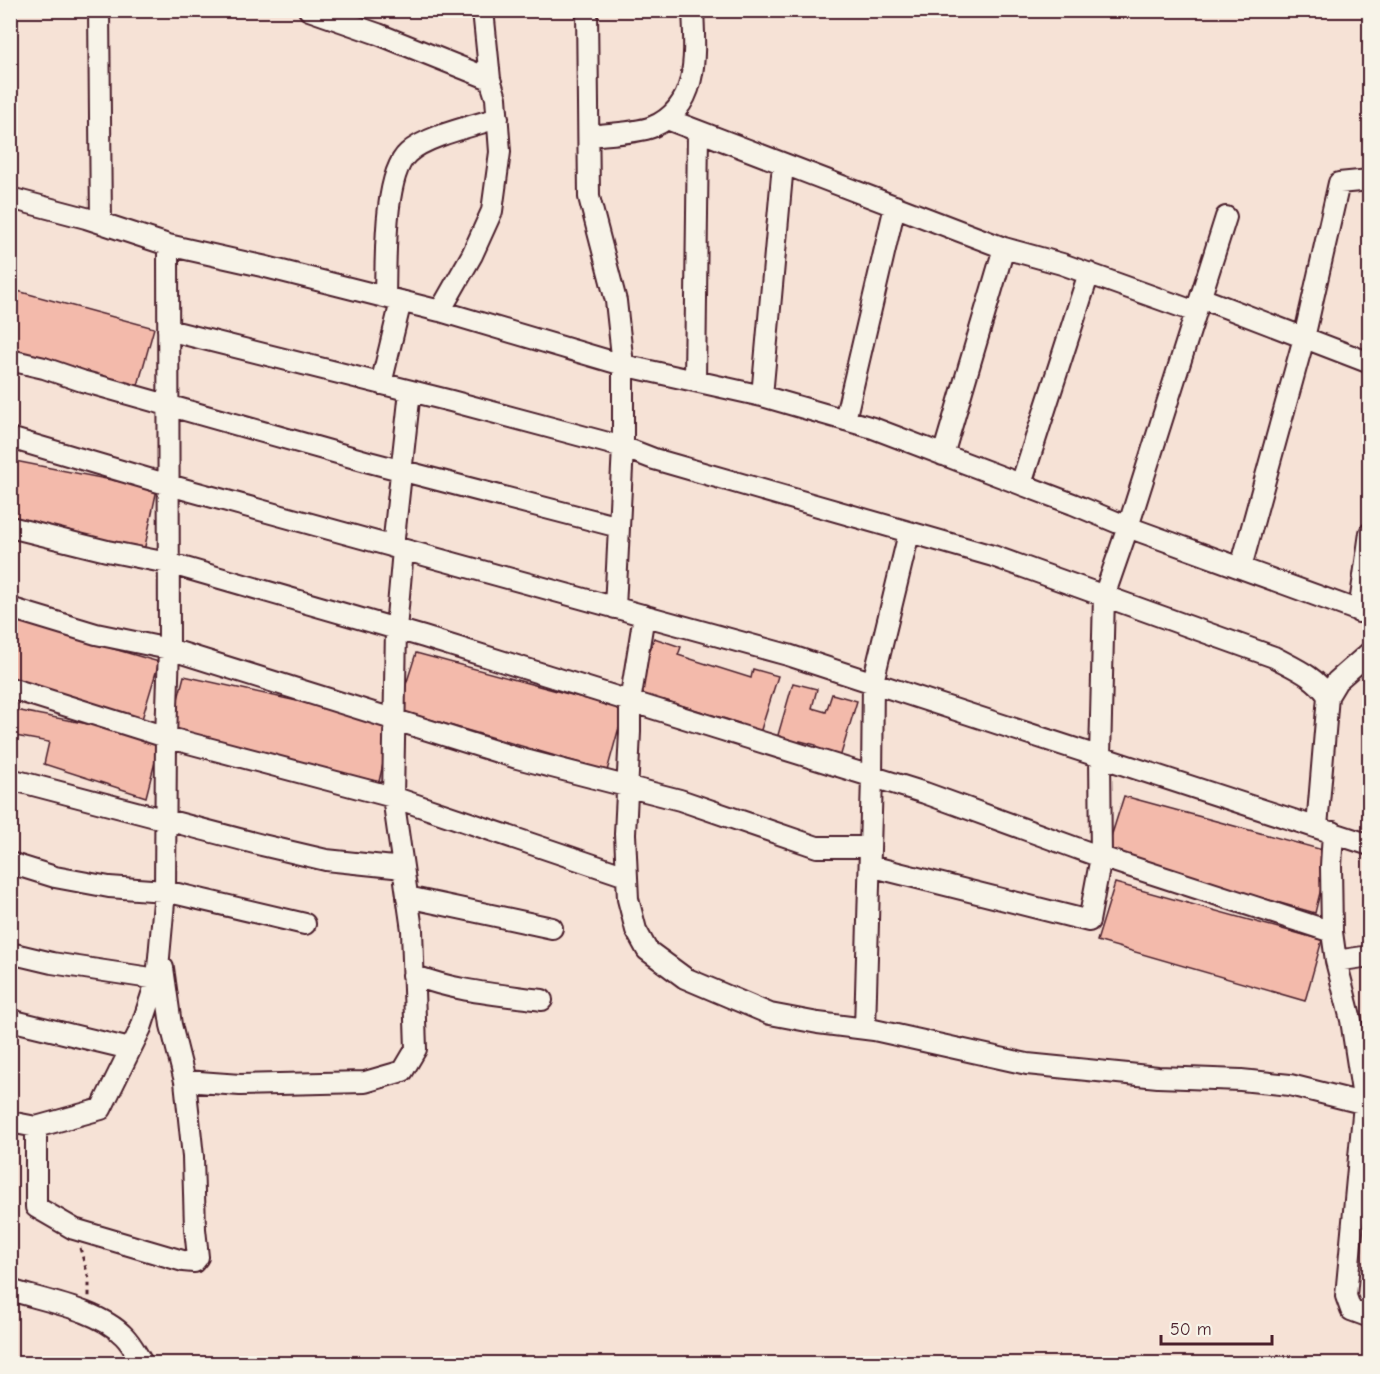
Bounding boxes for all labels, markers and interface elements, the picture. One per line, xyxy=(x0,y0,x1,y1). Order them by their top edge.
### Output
scale bar xyxy=(1161,1308,1272,1346)
text: 50 m xyxy=(1170,1319,1212,1340)

